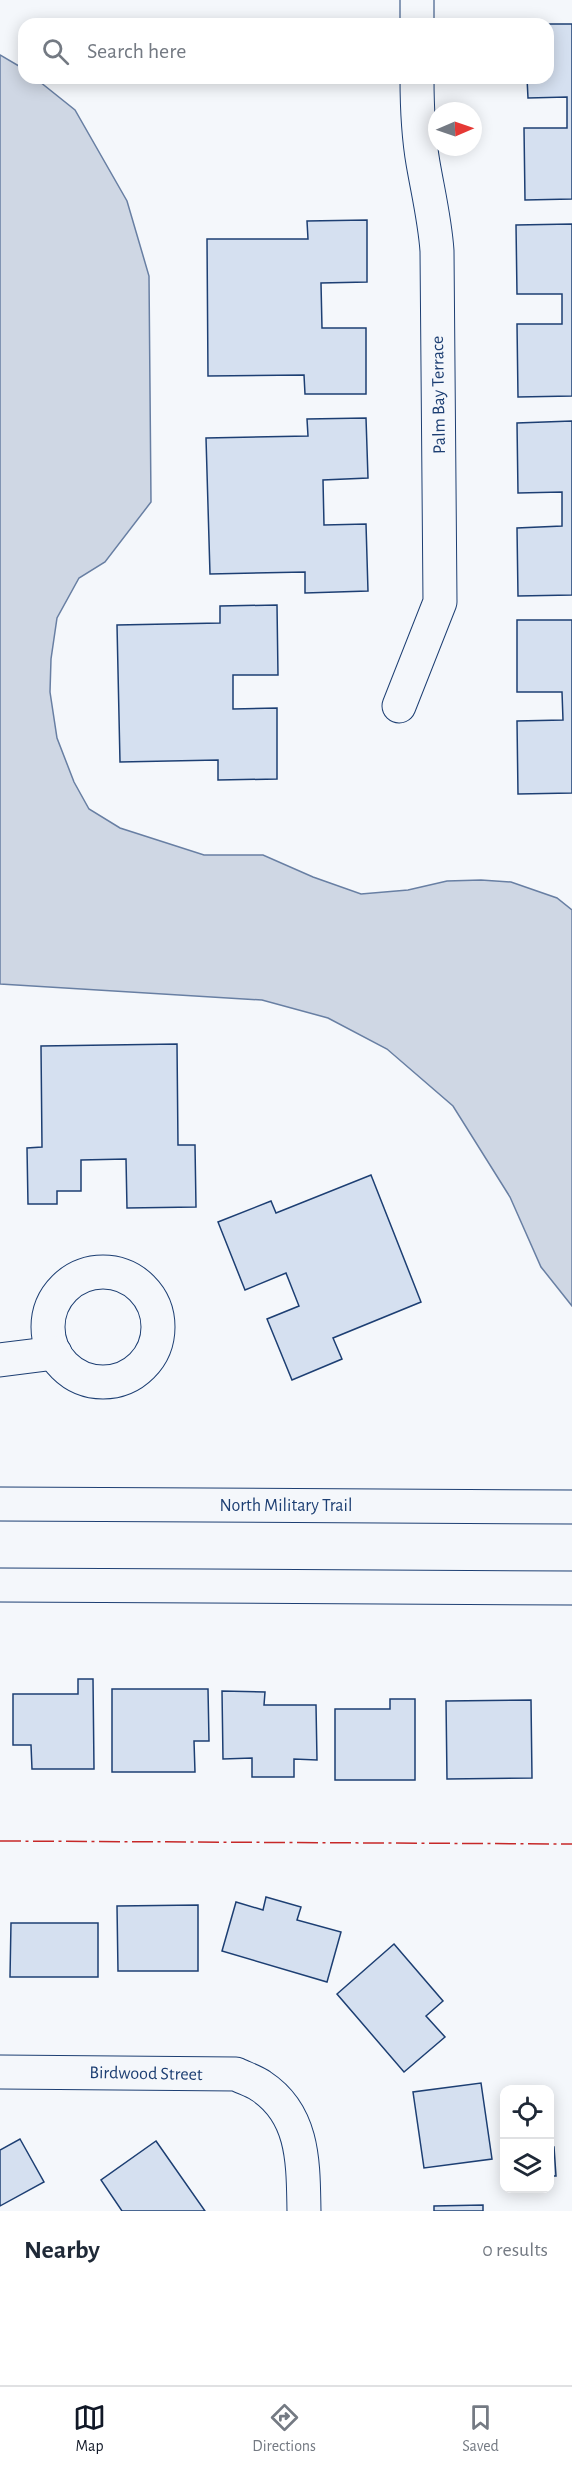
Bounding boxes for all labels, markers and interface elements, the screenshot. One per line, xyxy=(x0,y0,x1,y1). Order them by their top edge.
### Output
search box xyxy=(18,18,554,84)
icon: search xyxy=(39,35,72,68)
text: Search here xyxy=(87,40,186,62)
north arrow xyxy=(428,102,482,156)
street label: Palm Bay Terrace xyxy=(429,336,449,454)
street label: North Military Trail xyxy=(220,1497,352,1515)
street label: Birdwood Street xyxy=(89,2064,203,2084)
map controls xyxy=(500,2085,554,2193)
button: locate xyxy=(500,2085,554,2139)
button: layers xyxy=(500,2139,554,2193)
text: Nearby xyxy=(24,2237,100,2263)
text: 0 results xyxy=(482,2240,548,2260)
tab: Map xyxy=(73,2401,106,2456)
tab: Directions xyxy=(252,2401,316,2456)
tab: Saved xyxy=(462,2401,499,2456)

